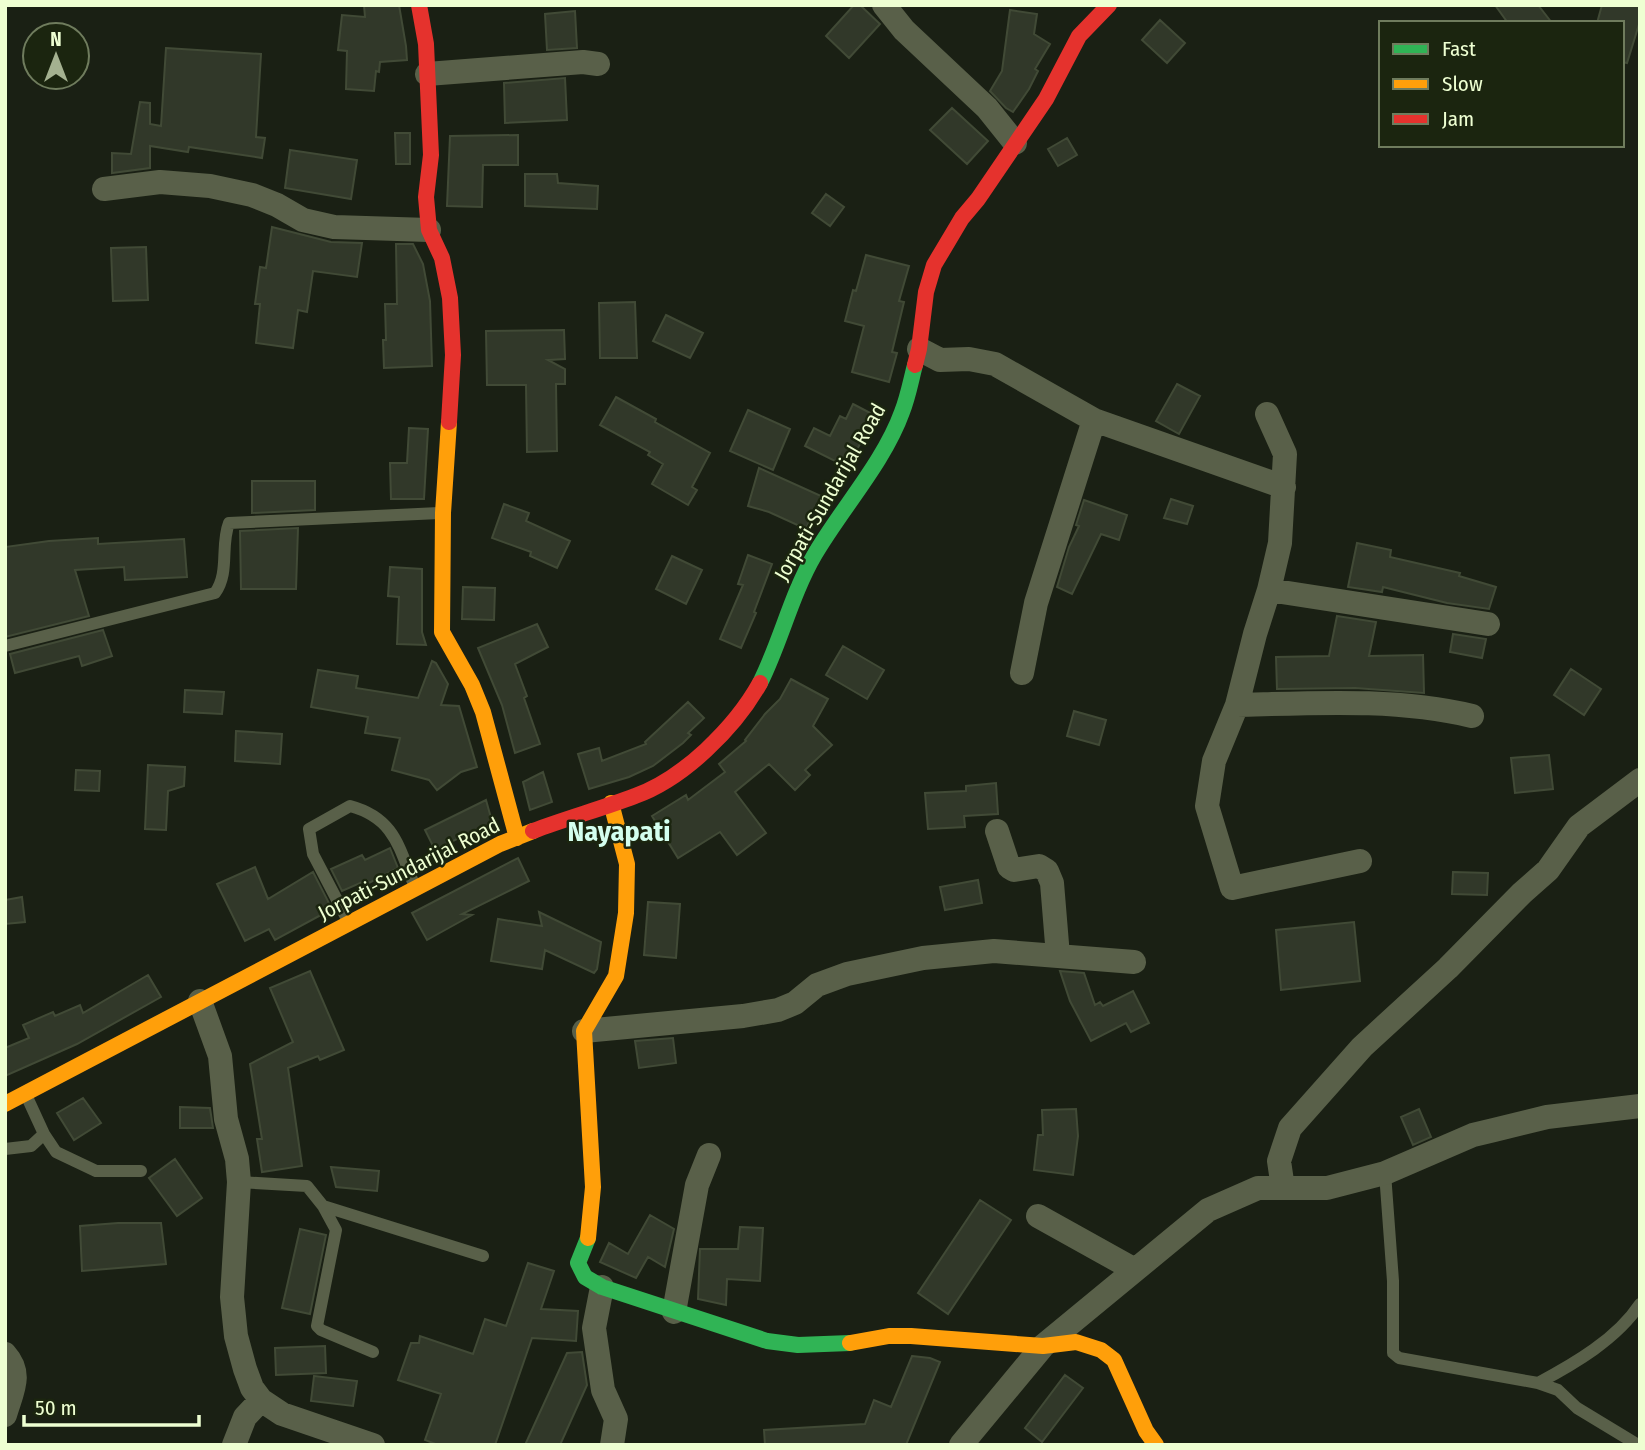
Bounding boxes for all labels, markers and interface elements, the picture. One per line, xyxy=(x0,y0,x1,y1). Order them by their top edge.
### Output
north arrow xyxy=(21,21,91,91)
legend xyxy=(1379,21,1624,147)
text: N xyxy=(50,28,62,51)
text: Fast xyxy=(1442,36,1476,62)
text: Slow xyxy=(1442,71,1483,97)
text: Jam xyxy=(1442,106,1474,132)
street label: Jorpati-Sundarijal Road xyxy=(769,399,891,585)
street label: Jorpati-Sundarijal Road xyxy=(314,812,504,926)
district label: Nayapati xyxy=(568,815,671,848)
scale bar xyxy=(24,1384,200,1428)
text: 50 m xyxy=(35,1395,77,1421)

